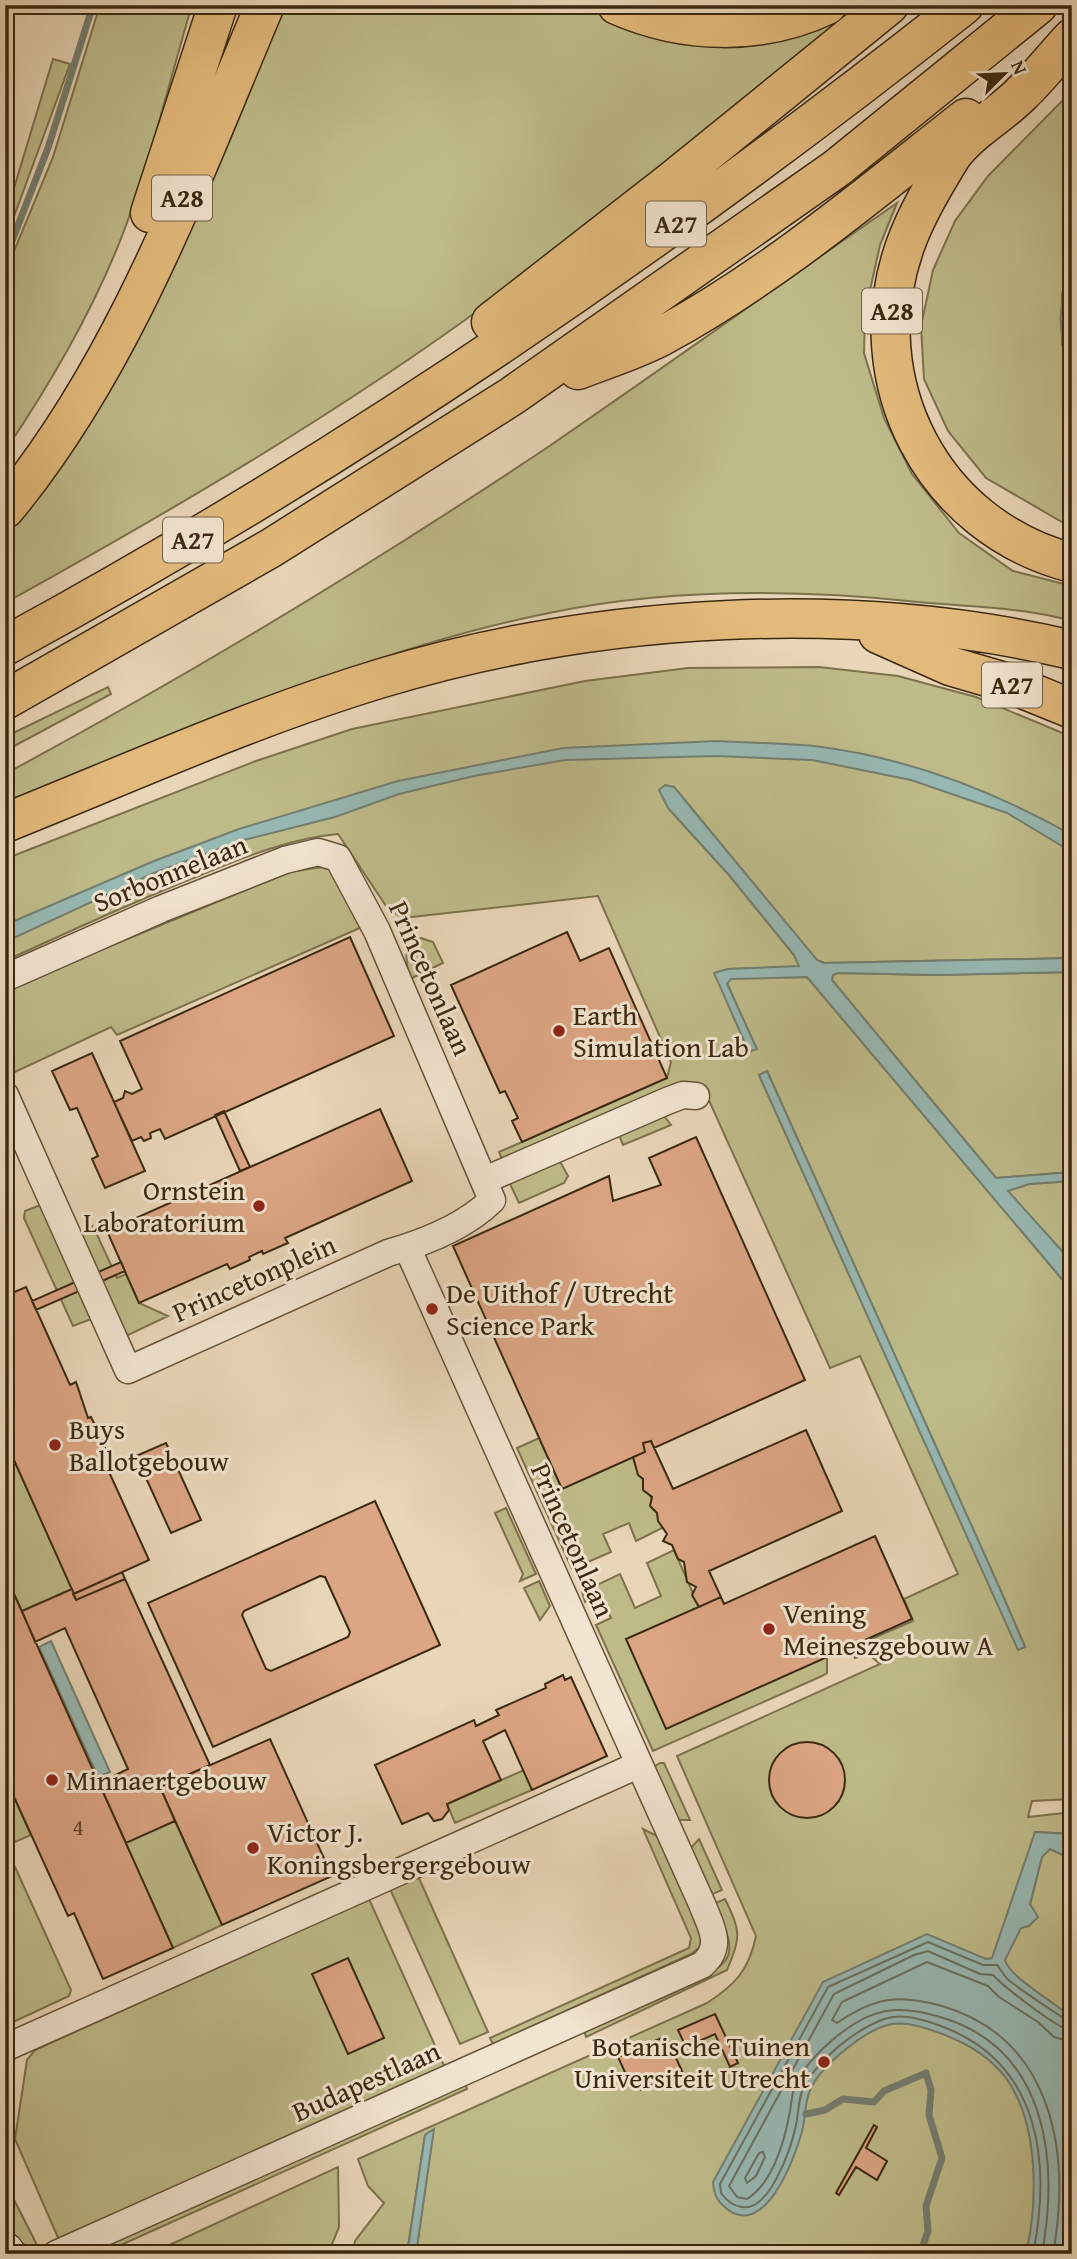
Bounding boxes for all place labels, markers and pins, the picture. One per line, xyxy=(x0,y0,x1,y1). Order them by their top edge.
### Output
place label: Earth Simulation Lab xyxy=(573,994,749,1067)
marker: Earth Simulation Lab xyxy=(551,1023,567,1039)
place label: Ornstein Laboratorium xyxy=(83,1169,245,1242)
marker: Ornstein Laboratorium xyxy=(251,1198,267,1214)
place label: De Uithof / Utrecht Science Park xyxy=(446,1272,673,1345)
marker: De Uithof / Utrecht Science Park xyxy=(424,1301,440,1317)
place label: Buys Ballotgebouw xyxy=(69,1408,229,1481)
marker: Buys Ballotgebouw xyxy=(47,1437,63,1453)
place label: Vening Meineszgebouw A xyxy=(783,1592,993,1665)
marker: Vening Meineszgebouw A xyxy=(761,1621,777,1637)
place label: Minnaertgebouw xyxy=(66,1759,267,1800)
marker: Minnaertgebouw xyxy=(44,1772,60,1788)
place label: Victor J. Koningsbergergebouw xyxy=(267,1811,531,1884)
marker: Victor J. Koningsbergergebouw xyxy=(245,1840,261,1856)
place label: Botanische Tuinen Universiteit Utrecht xyxy=(574,2025,810,2098)
marker: Botanische Tuinen Universiteit Utrecht xyxy=(816,2054,832,2070)

